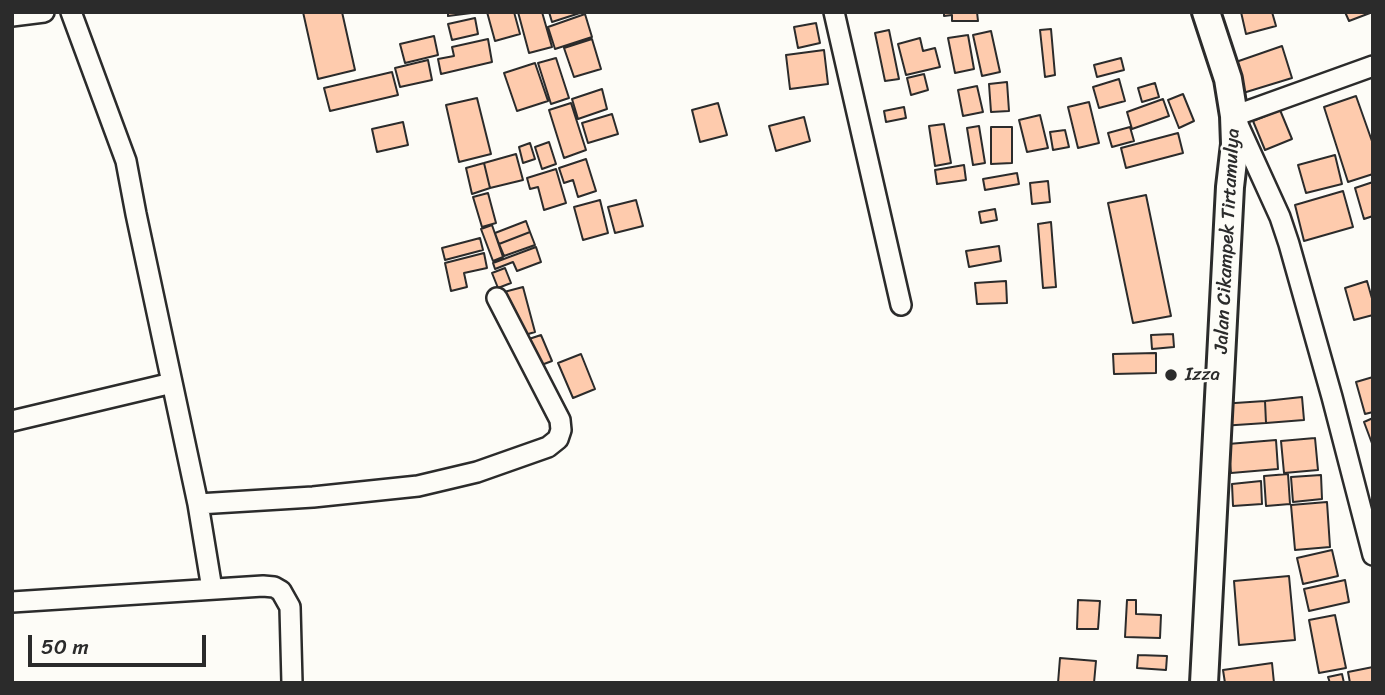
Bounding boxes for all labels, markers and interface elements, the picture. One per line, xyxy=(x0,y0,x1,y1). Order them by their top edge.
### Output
street label: Jalan Cikampek Tirtamulya xyxy=(1211,128,1245,354)
place label: Izza xyxy=(1185,364,1220,386)
marker: Izza xyxy=(1163,367,1179,383)
scale bar xyxy=(32,622,210,666)
text: 50 m xyxy=(41,628,89,666)

